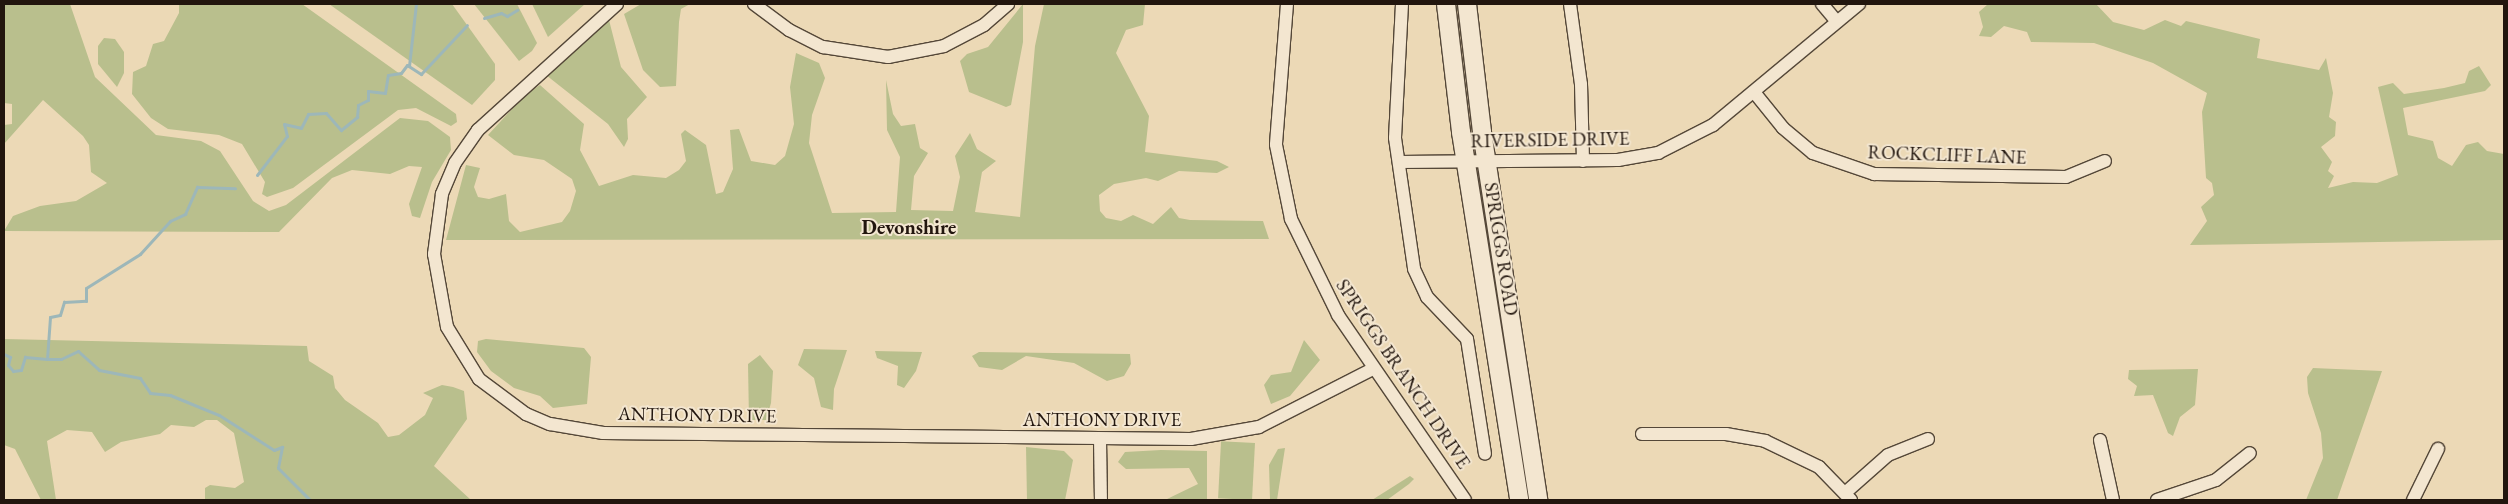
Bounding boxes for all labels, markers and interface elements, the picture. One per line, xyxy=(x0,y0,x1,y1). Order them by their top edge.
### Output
street label: RIVERSIDE DRIVE xyxy=(1470,127,1630,153)
street label: ROCKCLIFF LANE xyxy=(1867,141,2027,169)
street label: SPRIGGS ROAD xyxy=(1479,181,1523,317)
district label: Devonshire xyxy=(862,215,956,239)
street label: SPRIGGS BRANCH DRIVE xyxy=(1331,275,1475,473)
street label: ANTHONY DRIVE xyxy=(618,402,776,428)
street label: ANTHONY DRIVE xyxy=(1023,409,1181,431)

